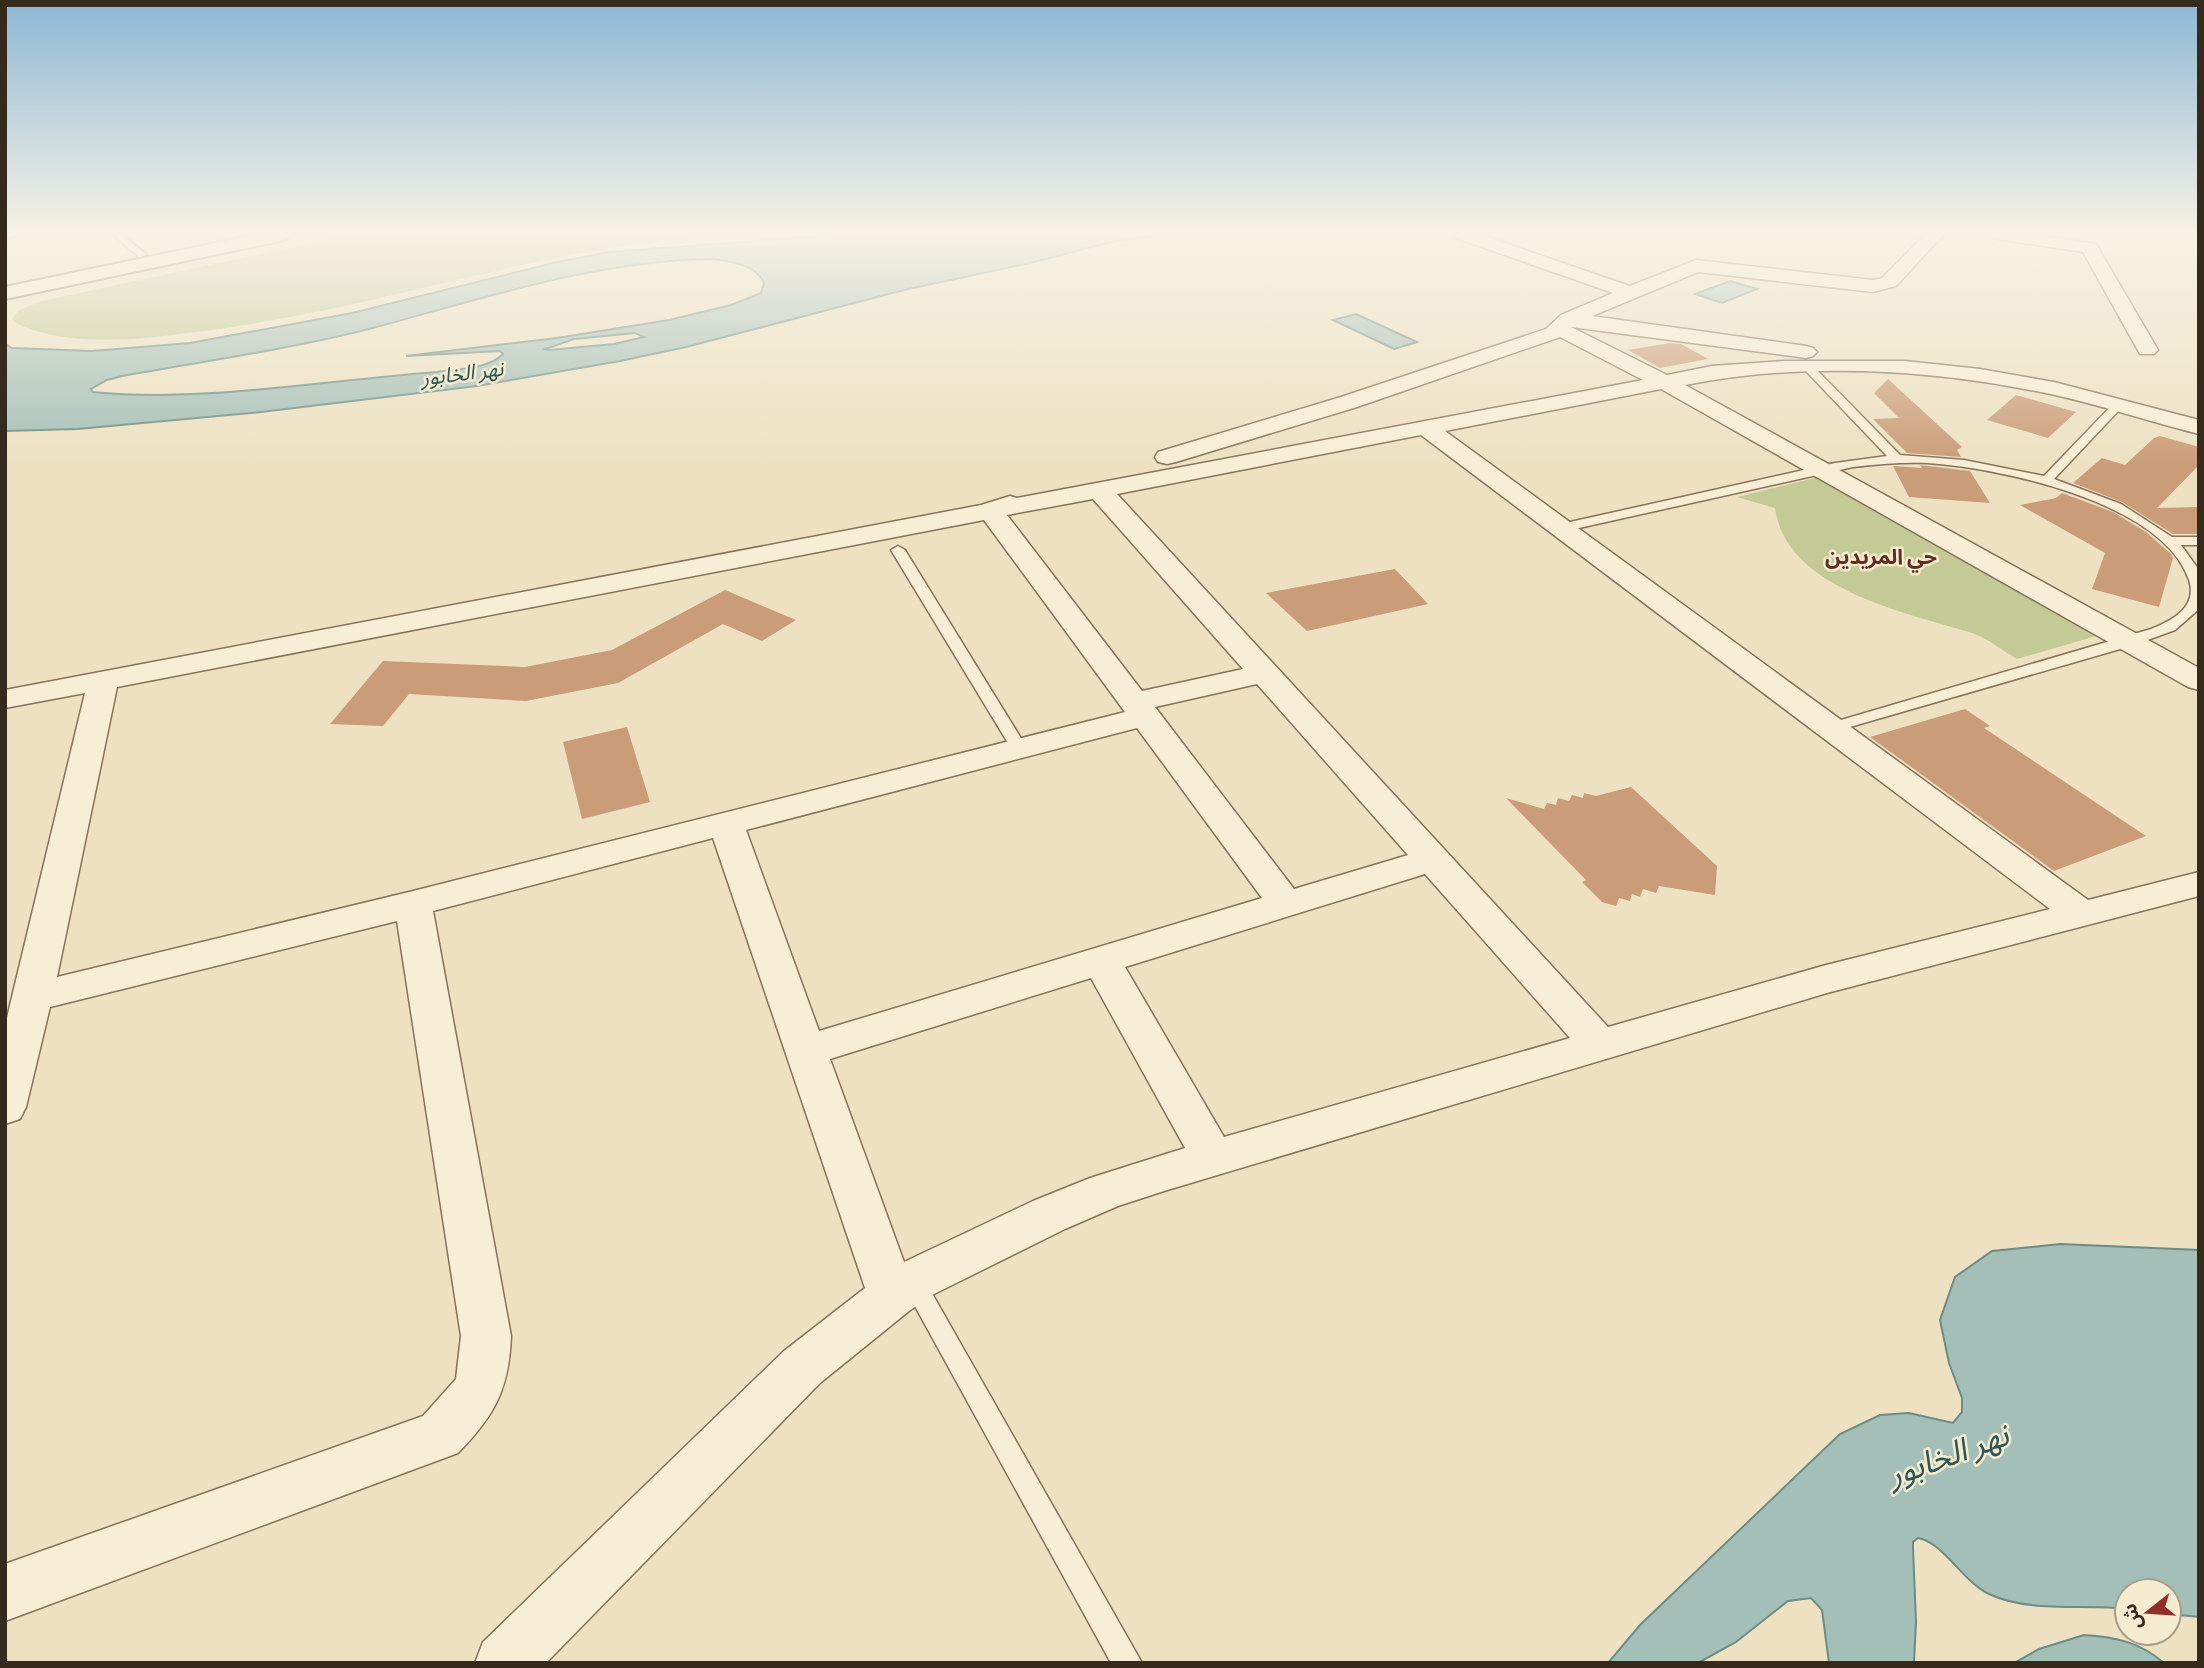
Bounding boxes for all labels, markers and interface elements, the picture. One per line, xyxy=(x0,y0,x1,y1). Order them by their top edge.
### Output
water label: نهر الخابور xyxy=(418,355,506,391)
district label: حي المريدين xyxy=(1825,544,1937,573)
water label: نهر الخابور xyxy=(1880,1415,2016,1495)
north arrow xyxy=(2113,1577,2183,1647)
text: ش xyxy=(2117,1601,2147,1633)

